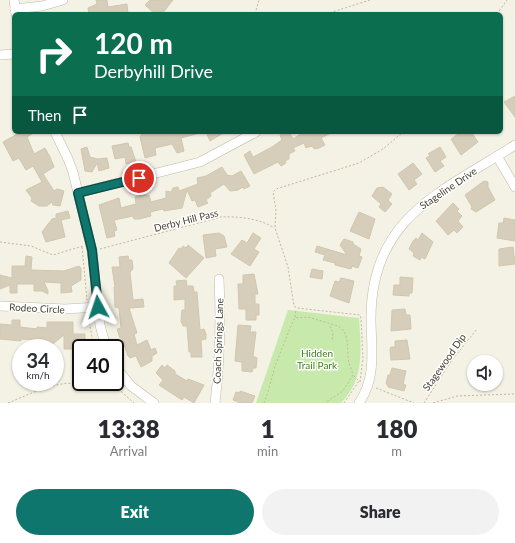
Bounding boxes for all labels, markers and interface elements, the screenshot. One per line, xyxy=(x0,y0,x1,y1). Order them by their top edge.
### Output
text: 120 m xyxy=(94,26,173,60)
icon: right xyxy=(28,28,80,80)
text: Derbyhill Drive xyxy=(94,60,213,82)
icon: arrive xyxy=(69,104,91,126)
text: Then xyxy=(28,106,61,124)
pin xyxy=(122,161,156,195)
street label: Stageline Drive xyxy=(417,165,479,211)
icon: arrive xyxy=(128,167,150,189)
street label: Derby Hill Pass xyxy=(152,206,220,234)
position arrow xyxy=(77,286,119,328)
street label: Coach Springs Lane xyxy=(211,298,225,384)
street label: Rodeo Circle xyxy=(9,301,65,315)
street label: Stagewood Dip xyxy=(420,331,468,393)
speed limit sign: 40 xyxy=(72,339,124,391)
park label: Hidden Trail Park xyxy=(297,347,338,371)
text: 34 xyxy=(26,348,50,372)
map controls xyxy=(467,355,503,391)
button: sound xyxy=(467,355,503,391)
text: km/h xyxy=(26,369,50,381)
text: 13:38 xyxy=(98,414,160,443)
text: 1 xyxy=(261,414,275,443)
text: 180 xyxy=(376,414,417,443)
text: Arrival xyxy=(110,443,147,459)
text: min xyxy=(257,443,278,459)
text: m xyxy=(391,443,402,459)
button: Exit xyxy=(16,489,254,535)
button: Share xyxy=(262,489,499,535)

